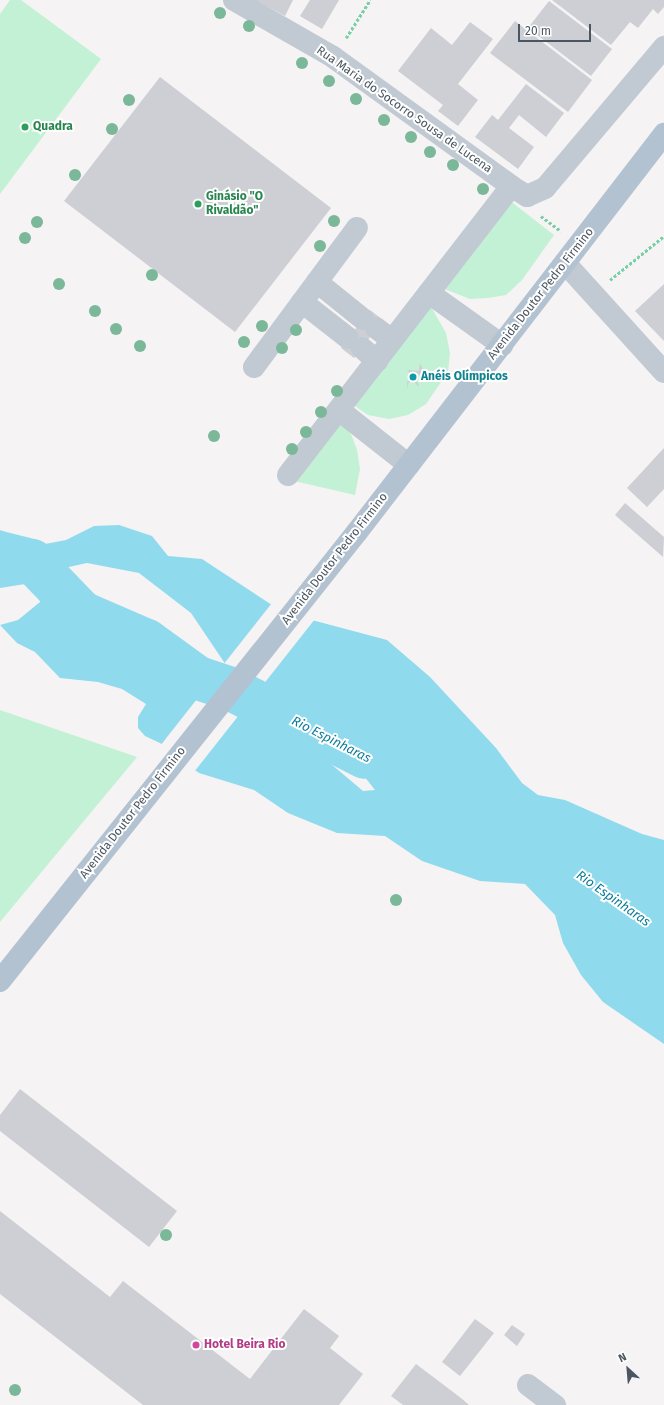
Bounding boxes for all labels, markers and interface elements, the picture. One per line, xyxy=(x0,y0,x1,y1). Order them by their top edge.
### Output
scale bar xyxy=(520,16,593,42)
text: 20 m xyxy=(525,24,551,38)
street label: Rua Maria do Socorro Sousa de Lucena xyxy=(313,44,495,176)
place label: Quadra xyxy=(33,120,73,134)
marker: Quadra xyxy=(20,122,30,132)
place label: Ginásio "O Rivaldão" xyxy=(206,190,263,218)
marker: Ginásio "O Rivaldão" xyxy=(193,199,203,209)
street label: Avenida Doutor Pedro Firmino xyxy=(485,225,597,363)
place label: Anéis Olímpicos xyxy=(421,370,508,384)
marker: Anéis Olímpicos xyxy=(408,372,418,382)
street label: Avenida Doutor Pedro Firmino xyxy=(279,490,391,628)
water label: Rio Espinharas xyxy=(289,713,373,767)
street label: Avenida Doutor Pedro Firmino xyxy=(77,744,189,882)
water label: Rio Espinharas xyxy=(573,868,653,930)
place label: Hotel Beira Rio xyxy=(204,1338,285,1352)
marker: Hotel Beira Rio xyxy=(191,1340,201,1350)
north arrow xyxy=(608,1349,648,1389)
text: N xyxy=(616,1350,629,1365)

